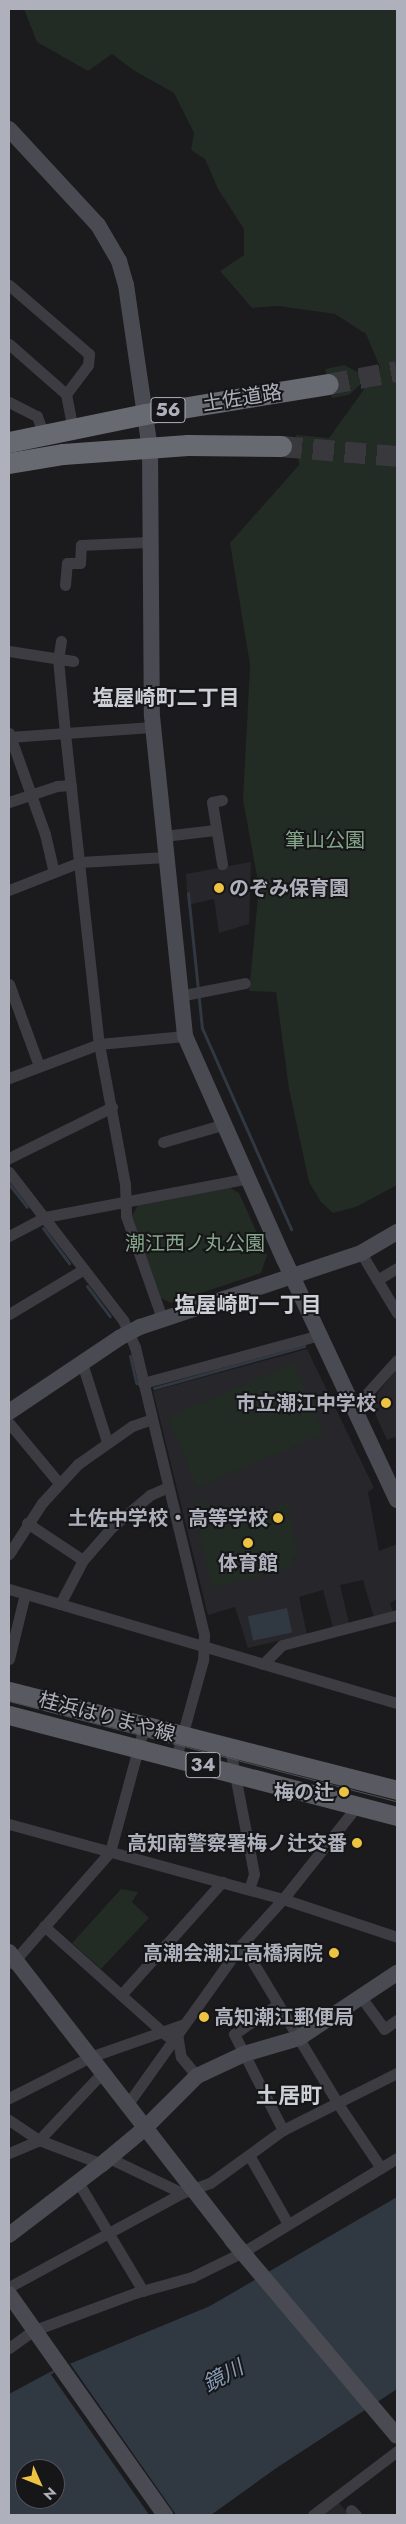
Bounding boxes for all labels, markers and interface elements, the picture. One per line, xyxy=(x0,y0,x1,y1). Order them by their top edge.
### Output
street label: 土佐道路 xyxy=(201,380,283,416)
road number: 56 xyxy=(150,394,186,426)
district label: 塩屋崎町二丁目 xyxy=(93,685,239,711)
park label: 筆山公園 xyxy=(285,828,365,852)
place label: のぞみ保育園 xyxy=(229,876,349,900)
marker: のぞみ保育園 xyxy=(213,882,225,894)
park label: 潮江西ノ丸公園 xyxy=(125,1231,265,1255)
district label: 塩屋崎町一丁目 xyxy=(175,1292,321,1318)
place label: 市立潮江中学校 xyxy=(236,1391,376,1415)
marker: 市立潮江中学校 xyxy=(380,1397,392,1409)
place label: 土佐中学校・高等学校 xyxy=(68,1506,268,1530)
marker: 土佐中学校・高等学校 xyxy=(272,1512,284,1524)
marker: 体育館 xyxy=(242,1537,254,1549)
place label: 体育館 xyxy=(218,1551,278,1575)
street label: 桂浜はりまや線 xyxy=(36,1687,178,1747)
road number: 34 xyxy=(184,1748,222,1782)
place label: 梅の辻 xyxy=(274,1780,334,1804)
marker: 梅の辻 xyxy=(338,1786,350,1798)
place label: 高知南警察署梅ノ辻交番 xyxy=(127,1831,347,1855)
marker: 高知南警察署梅ノ辻交番 xyxy=(351,1837,363,1849)
place label: 高潮会潮江高橋病院 xyxy=(143,1941,323,1965)
marker: 高潮会潮江高橋病院 xyxy=(327,1946,341,1960)
place label: 高知潮江郵便局 xyxy=(214,2005,354,2029)
marker: 高知潮江郵便局 xyxy=(198,2011,210,2023)
district label: 土居町 xyxy=(256,2083,322,2109)
water label: 鏡川 xyxy=(199,2355,247,2397)
north arrow xyxy=(15,2459,65,2509)
text: N xyxy=(39,2483,61,2505)

